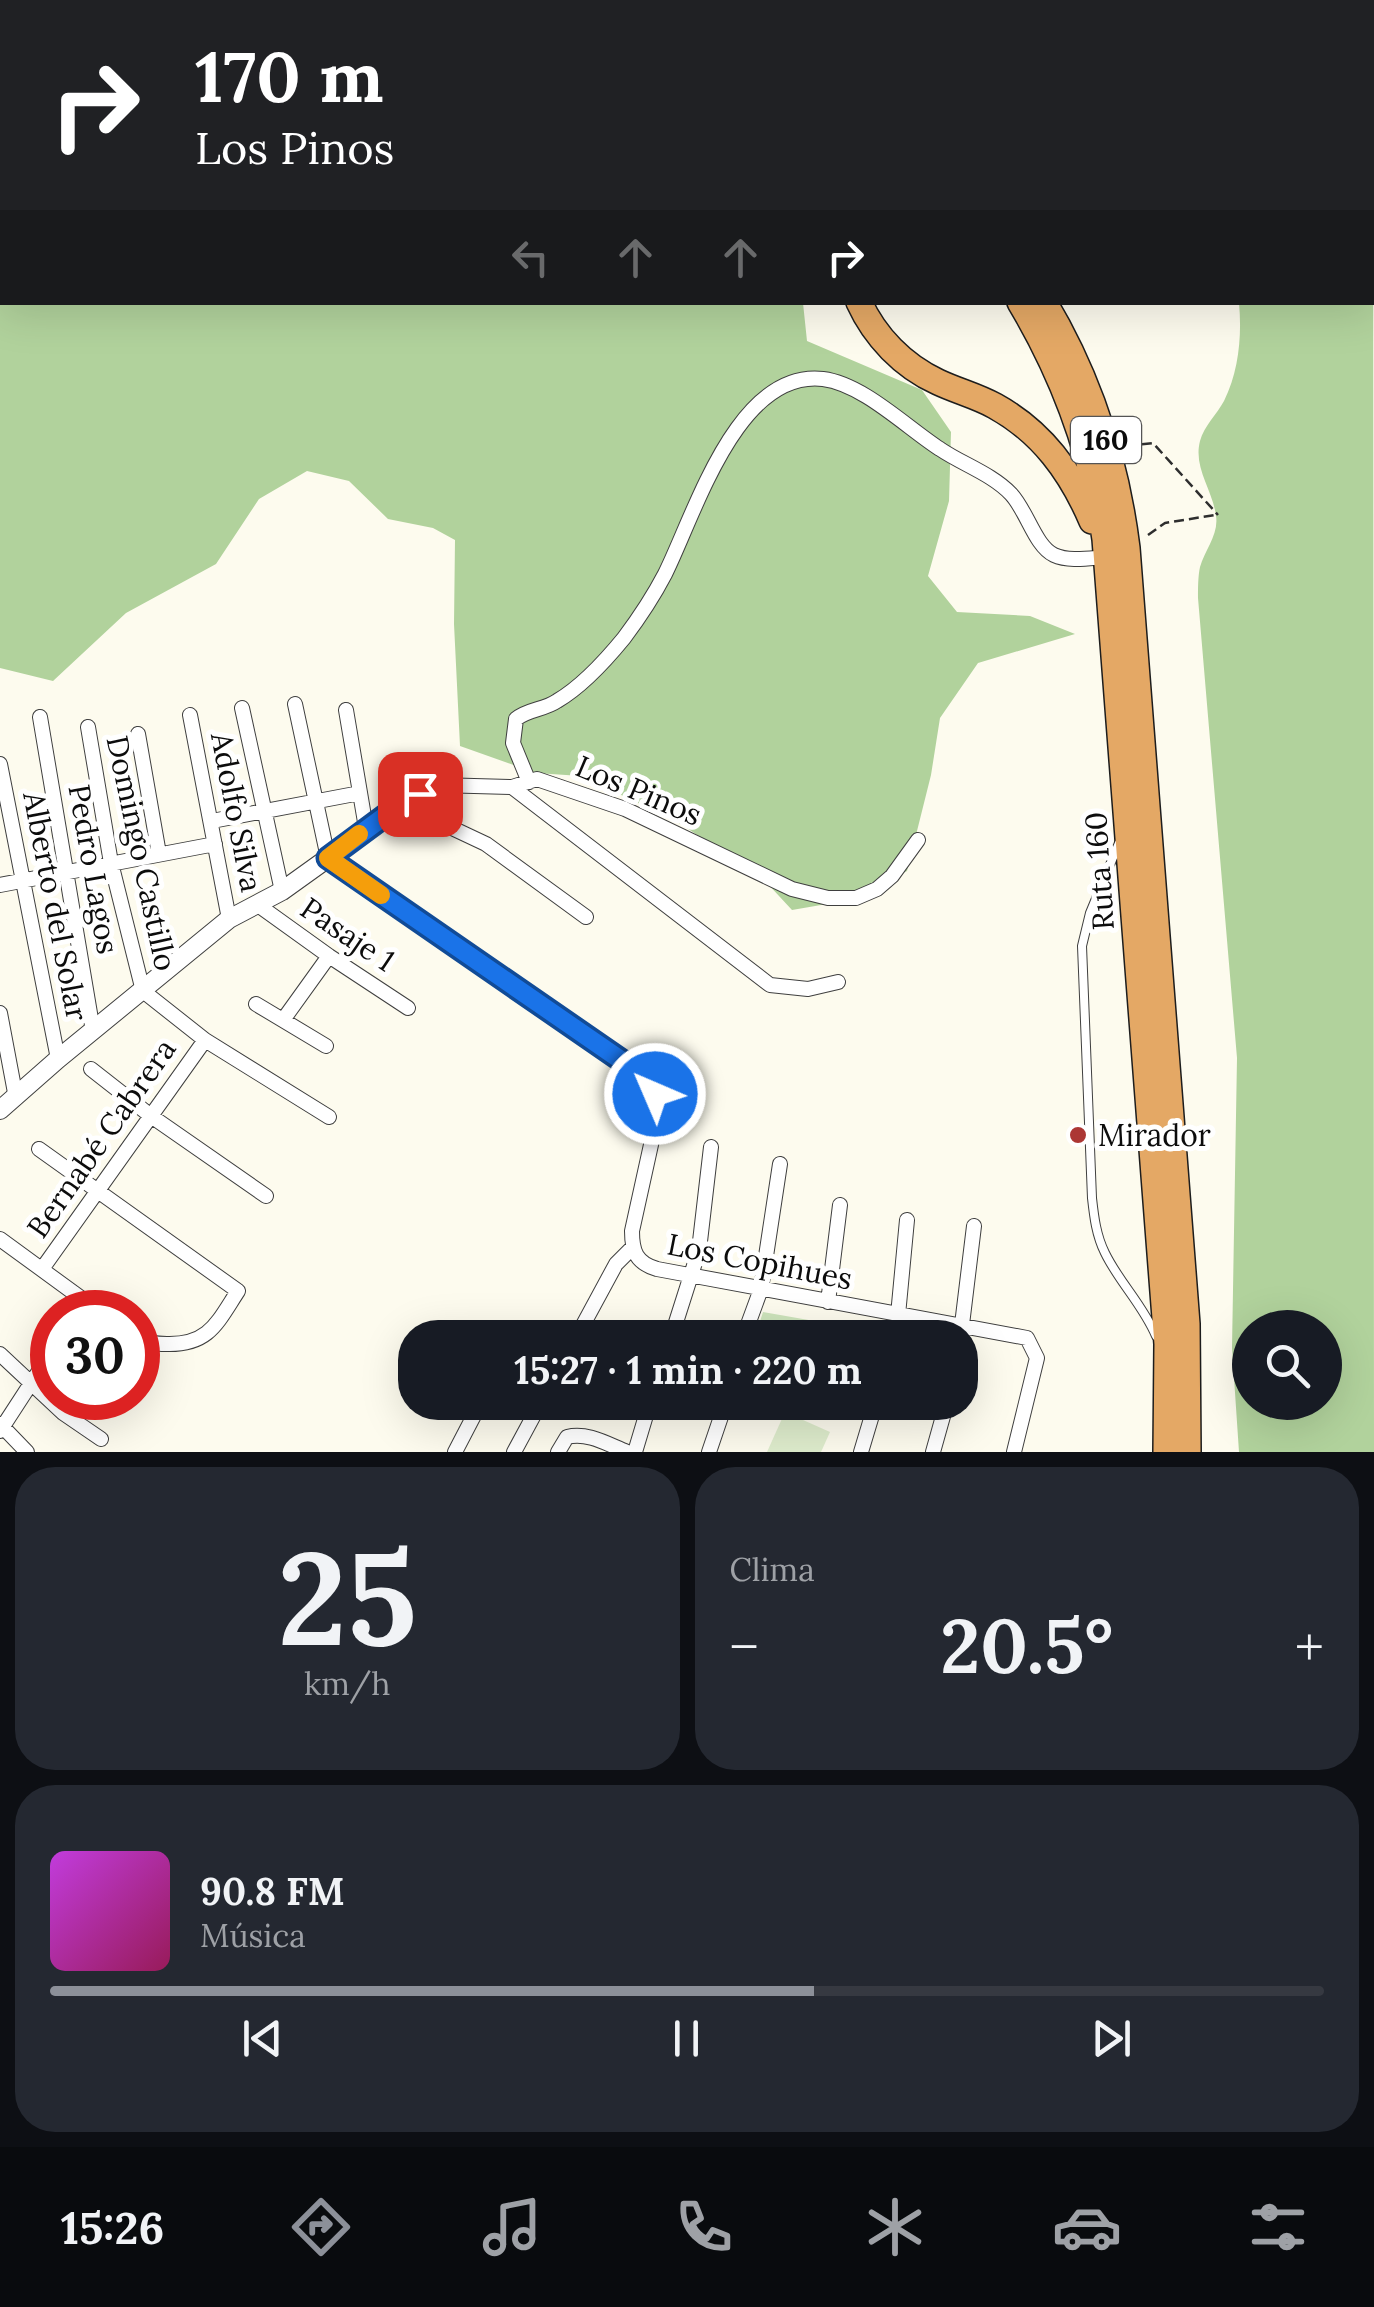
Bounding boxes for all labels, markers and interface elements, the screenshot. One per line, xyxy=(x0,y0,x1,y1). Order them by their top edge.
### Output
text: 170 m xyxy=(195,32,384,121)
icon: right xyxy=(30,40,160,170)
text: Los Pinos xyxy=(195,119,394,176)
icon: left xyxy=(503,230,558,285)
icon: ahead xyxy=(608,230,663,285)
icon: ahead xyxy=(713,230,768,285)
icon: right xyxy=(818,230,873,285)
road number: 160 xyxy=(1071,417,1141,463)
street label: Adolfo Silva xyxy=(203,728,271,895)
street label: Domingo Castillo xyxy=(98,732,185,974)
street label: Los Pinos xyxy=(570,747,708,833)
pin xyxy=(378,752,463,837)
icon: arrive xyxy=(393,767,448,822)
street label: Pedro Lagos xyxy=(59,781,128,957)
street label: Alberto del Solar xyxy=(15,787,97,1024)
street label: Ruta 160 xyxy=(1076,811,1122,931)
street label: Pasaje 1 xyxy=(293,889,402,980)
street label: Bernabé Cabrera xyxy=(18,1031,184,1245)
position arrow xyxy=(603,1042,707,1146)
place label: Mirador xyxy=(1098,1116,1211,1154)
marker: Mirador xyxy=(1067,1124,1089,1146)
street label: Los Copihues xyxy=(664,1224,856,1298)
speed limit sign: 30 xyxy=(30,1290,160,1420)
map controls xyxy=(1232,1310,1342,1420)
button: search xyxy=(1232,1310,1342,1420)
text: 15:27 · 1 min · 220 m xyxy=(514,1346,862,1394)
text: 25 xyxy=(278,1514,417,1681)
text: Clima xyxy=(730,1549,815,1590)
text: 20.5° xyxy=(940,1598,1113,1694)
text: − xyxy=(730,1612,759,1682)
text: + xyxy=(1295,1612,1324,1682)
text: km/h xyxy=(304,1663,390,1704)
text: 90.8 FM xyxy=(200,1867,345,1915)
text: Música xyxy=(200,1915,306,1956)
icon: previous xyxy=(235,2011,290,2066)
icon: pause xyxy=(659,2011,714,2066)
icon: next xyxy=(1084,2011,1139,2066)
icon: directions xyxy=(286,2192,356,2262)
icon: music xyxy=(477,2192,547,2262)
icon: phone xyxy=(669,2192,739,2262)
icon: climate xyxy=(860,2192,930,2262)
icon: car xyxy=(1052,2192,1122,2262)
icon: filters xyxy=(1243,2192,1313,2262)
text: 15:26 xyxy=(61,2199,164,2256)

